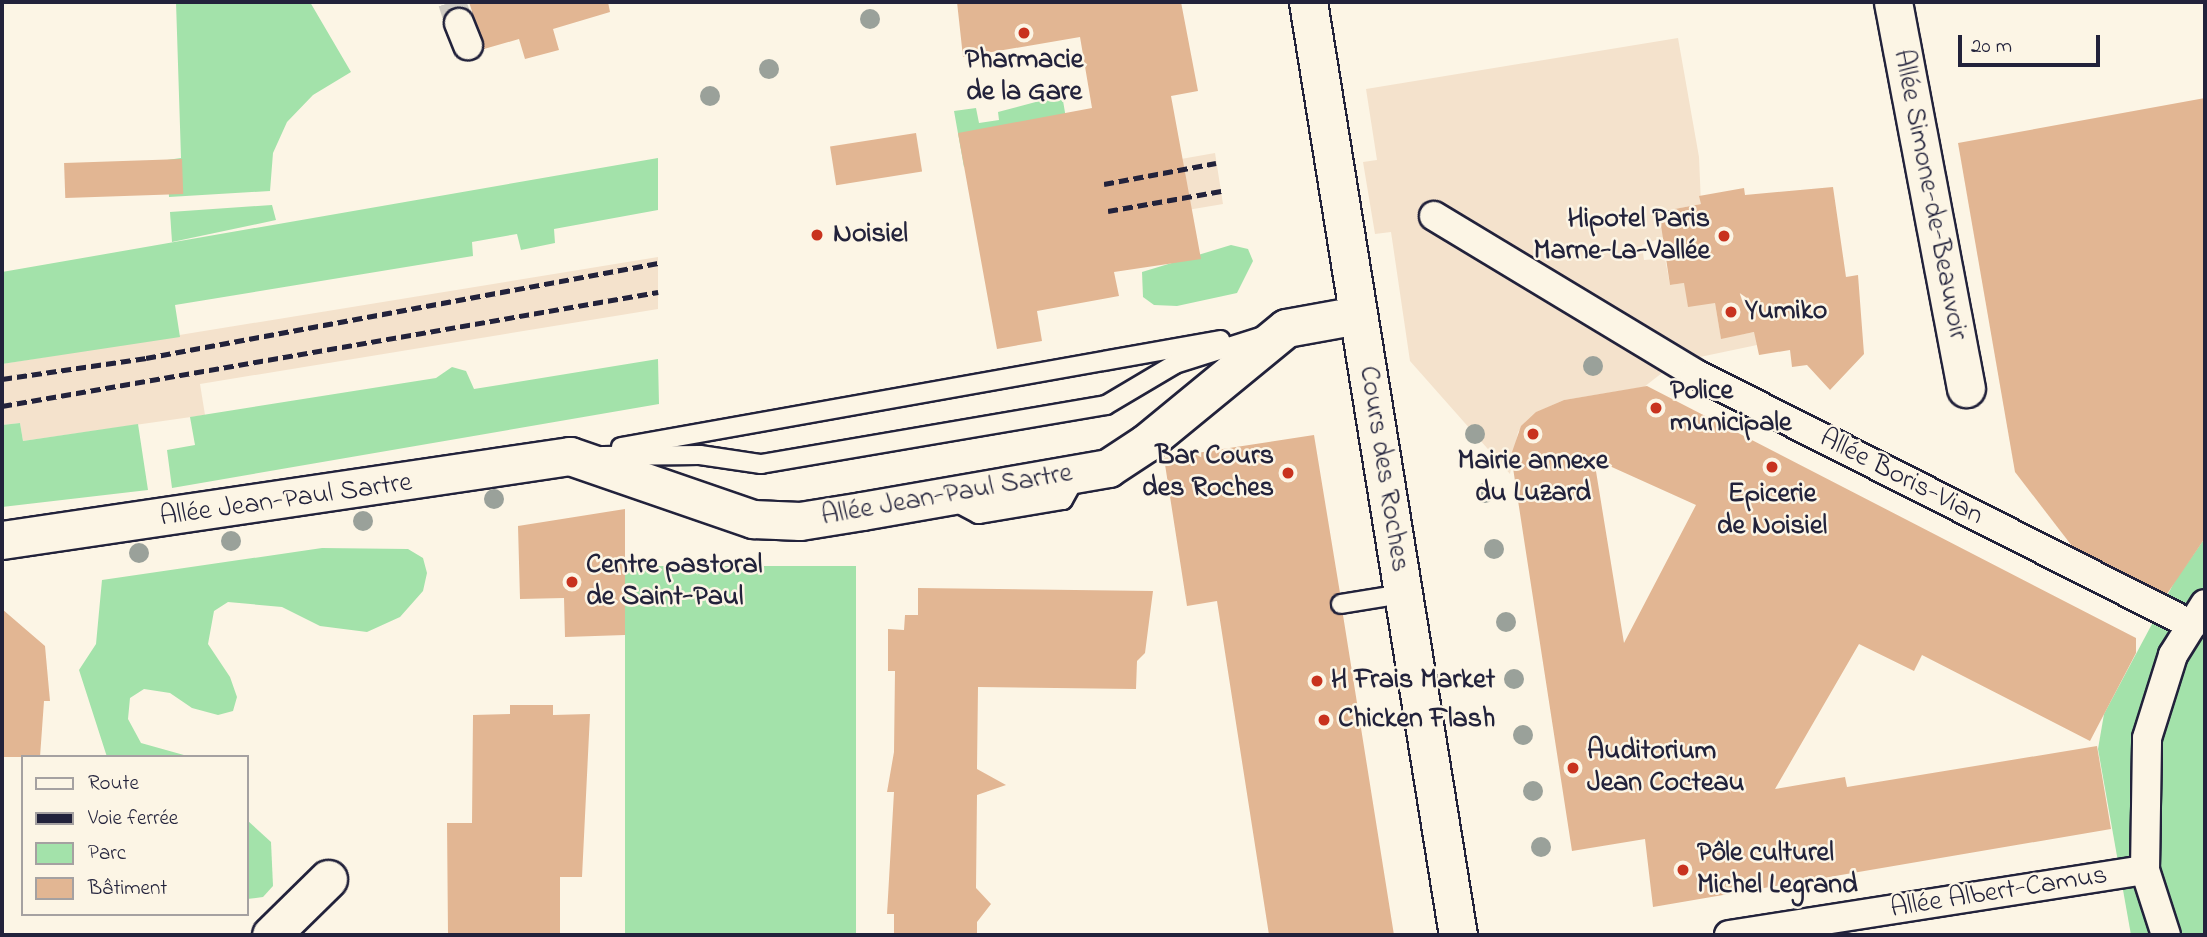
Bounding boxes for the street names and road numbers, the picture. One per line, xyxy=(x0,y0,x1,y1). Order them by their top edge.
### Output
street label: Allée Simone-de-Beauvoir xyxy=(1884,47,1974,343)
street label: Cours des Roches xyxy=(1350,364,1416,574)
street label: Allée Boris-Vian xyxy=(1814,422,1988,534)
street label: Allée Jean-Paul Sartre xyxy=(819,457,1075,535)
street label: Allée Jean-Paul Sartre xyxy=(158,467,414,535)
street label: Allée Albert-Camus xyxy=(1888,859,2110,927)

